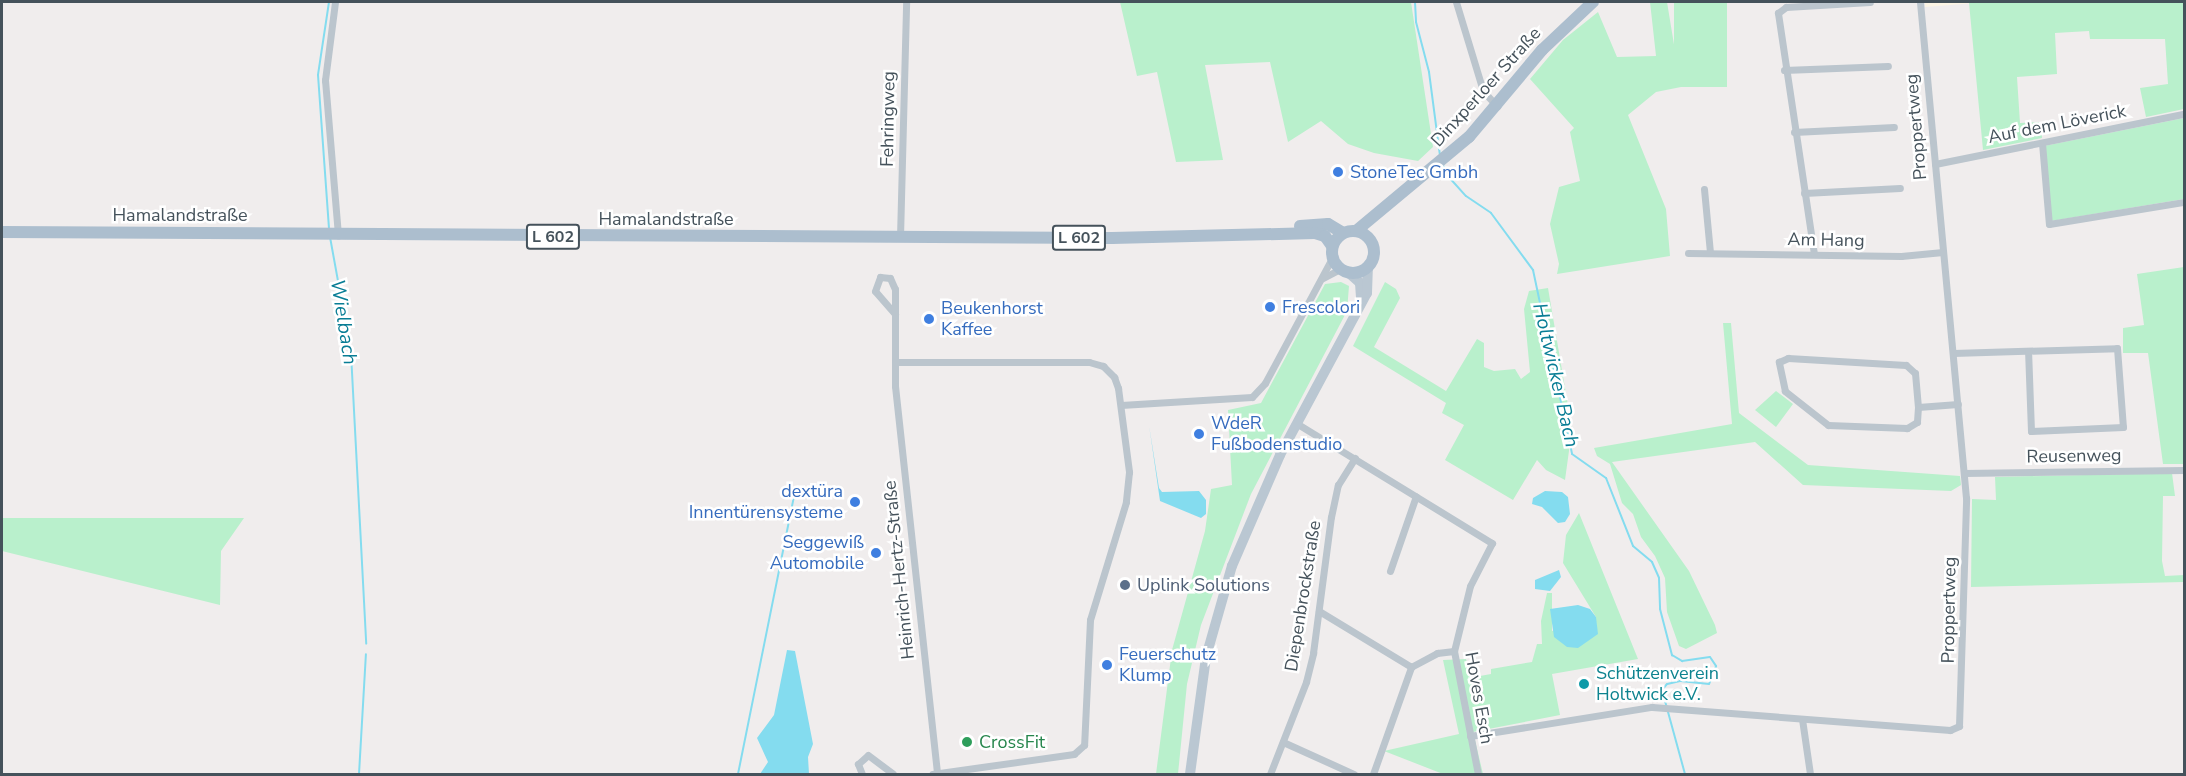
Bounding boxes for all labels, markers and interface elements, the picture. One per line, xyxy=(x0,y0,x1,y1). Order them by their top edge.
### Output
street label: Dinxperloer Straße xyxy=(1427,23,1545,151)
street label: Fehringweg xyxy=(876,71,900,167)
street label: Proppertweg xyxy=(1901,73,1931,181)
street label: Auf dem Löverick xyxy=(1986,100,2128,148)
place label: StoneTec Gmbh xyxy=(1350,161,1478,183)
marker: StoneTec Gmbh xyxy=(1331,165,1345,179)
street label: Hamalandstraße xyxy=(112,204,248,226)
street label: Hamalandstraße xyxy=(598,208,734,230)
road number: L 602 xyxy=(524,224,582,250)
road number: L 602 xyxy=(1050,225,1108,251)
street label: Am Hang xyxy=(1787,229,1865,251)
water label: Wielbach xyxy=(325,278,363,366)
place label: Frescolori xyxy=(1282,296,1360,318)
place label: Beukenhorst Kaffee xyxy=(941,298,1043,340)
marker: Frescolori xyxy=(1263,300,1277,314)
water label: Holtwicker Bach xyxy=(1528,301,1584,449)
marker: Beukenhorst Kaffee xyxy=(922,312,936,326)
place label: WdeR Fußbodenstudio xyxy=(1211,413,1342,456)
marker: WdeR Fußbodenstudio xyxy=(1192,427,1206,441)
street label: Reusenweg xyxy=(2026,444,2122,468)
street label: Heinrich-Hertz-Straße xyxy=(879,479,919,661)
place label: dextüra Innentürensysteme xyxy=(689,481,843,524)
marker: dextüra Innentürensysteme xyxy=(848,495,862,509)
street label: Diepenbrockstraße xyxy=(1280,519,1326,673)
place label: Seggewiß Automobile xyxy=(770,532,864,574)
marker: Seggewiß Automobile xyxy=(869,546,883,560)
street label: Proppertweg xyxy=(1937,557,1961,663)
place label: Uplink Solutions xyxy=(1137,574,1270,596)
marker: Uplink Solutions xyxy=(1118,578,1132,592)
place label: Feuerschutz Klump xyxy=(1119,644,1216,686)
street label: Hoves Esch xyxy=(1460,650,1498,746)
marker: Feuerschutz Klump xyxy=(1100,658,1114,672)
place label: Schützenverein Holtwick e.V. xyxy=(1596,663,1719,706)
marker: Schützenverein Holtwick e.V. xyxy=(1577,677,1591,691)
place label: CrossFit xyxy=(979,731,1045,753)
marker: CrossFit xyxy=(960,735,974,749)

